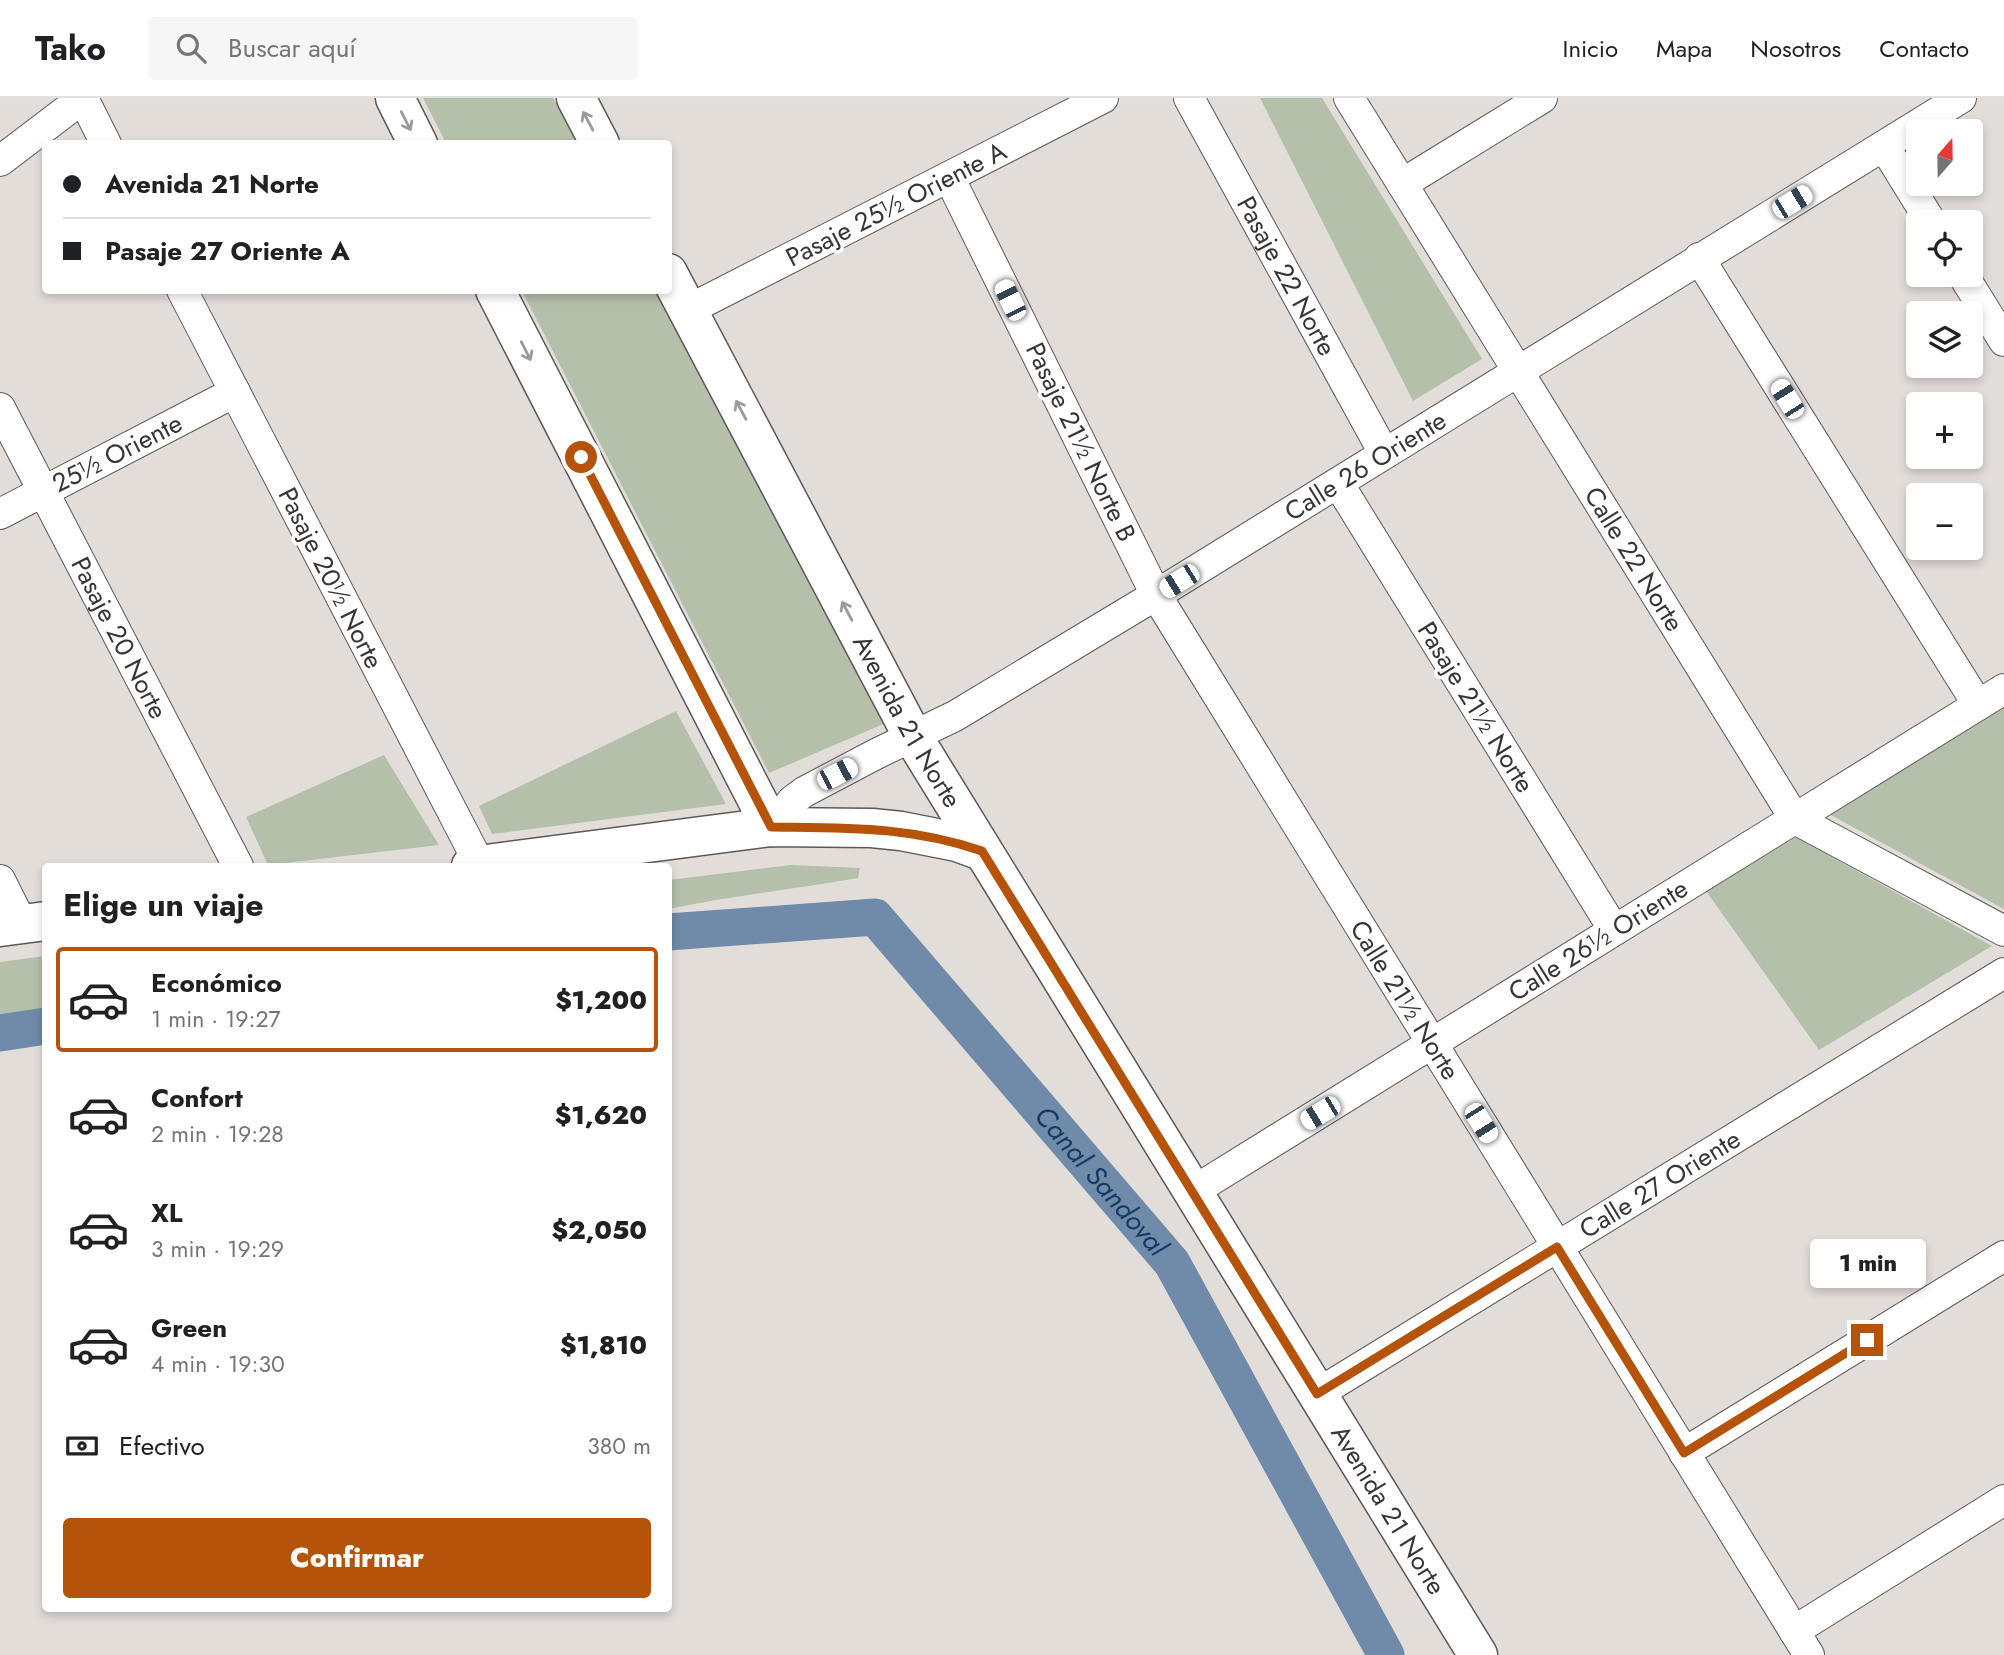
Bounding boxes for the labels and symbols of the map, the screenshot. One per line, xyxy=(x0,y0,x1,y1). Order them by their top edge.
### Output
one-way arrow xyxy=(400,110,414,131)
one-way arrow xyxy=(581,111,595,132)
north arrow xyxy=(1906,119,1983,196)
street label: Pasaje 25½ Oriente A xyxy=(779,132,1014,276)
car xyxy=(1769,182,1816,222)
street label: Pasaje 22 Norte xyxy=(1227,189,1346,363)
car xyxy=(992,277,1029,323)
street label: Pasaje 21½ Norte B xyxy=(1016,336,1146,548)
one-way arrow xyxy=(520,340,534,361)
car xyxy=(1767,376,1808,422)
one-way arrow xyxy=(733,400,747,421)
street label: Calle 26 Oriente xyxy=(1277,401,1453,530)
street label: 25½ Oriente xyxy=(45,404,189,502)
route start xyxy=(565,441,597,473)
street label: Calle 22 Norte xyxy=(1575,479,1693,639)
street label: Pasaje 20½ Norte xyxy=(269,481,393,675)
street label: Pasaje 20 Norte xyxy=(62,550,177,725)
car xyxy=(1156,561,1203,601)
one-way arrow xyxy=(840,602,854,622)
street label: Pasaje 21½ Norte xyxy=(1408,614,1544,800)
street label: Avenida 21 Norte xyxy=(843,628,971,815)
car xyxy=(814,755,861,793)
street label: Calle 26½ Oriente xyxy=(1501,870,1695,1010)
street label: Calle 21½ Norte xyxy=(1341,913,1469,1087)
car xyxy=(1297,1093,1344,1133)
water label: Canal Sandoval xyxy=(1025,1096,1179,1266)
car xyxy=(1461,1100,1502,1146)
street label: Calle 27 Oriente xyxy=(1572,1120,1748,1248)
callout: 1 min xyxy=(1809,1238,1925,1288)
route end xyxy=(1851,1324,1883,1356)
street label: Avenida 21 Norte xyxy=(1322,1417,1455,1602)

